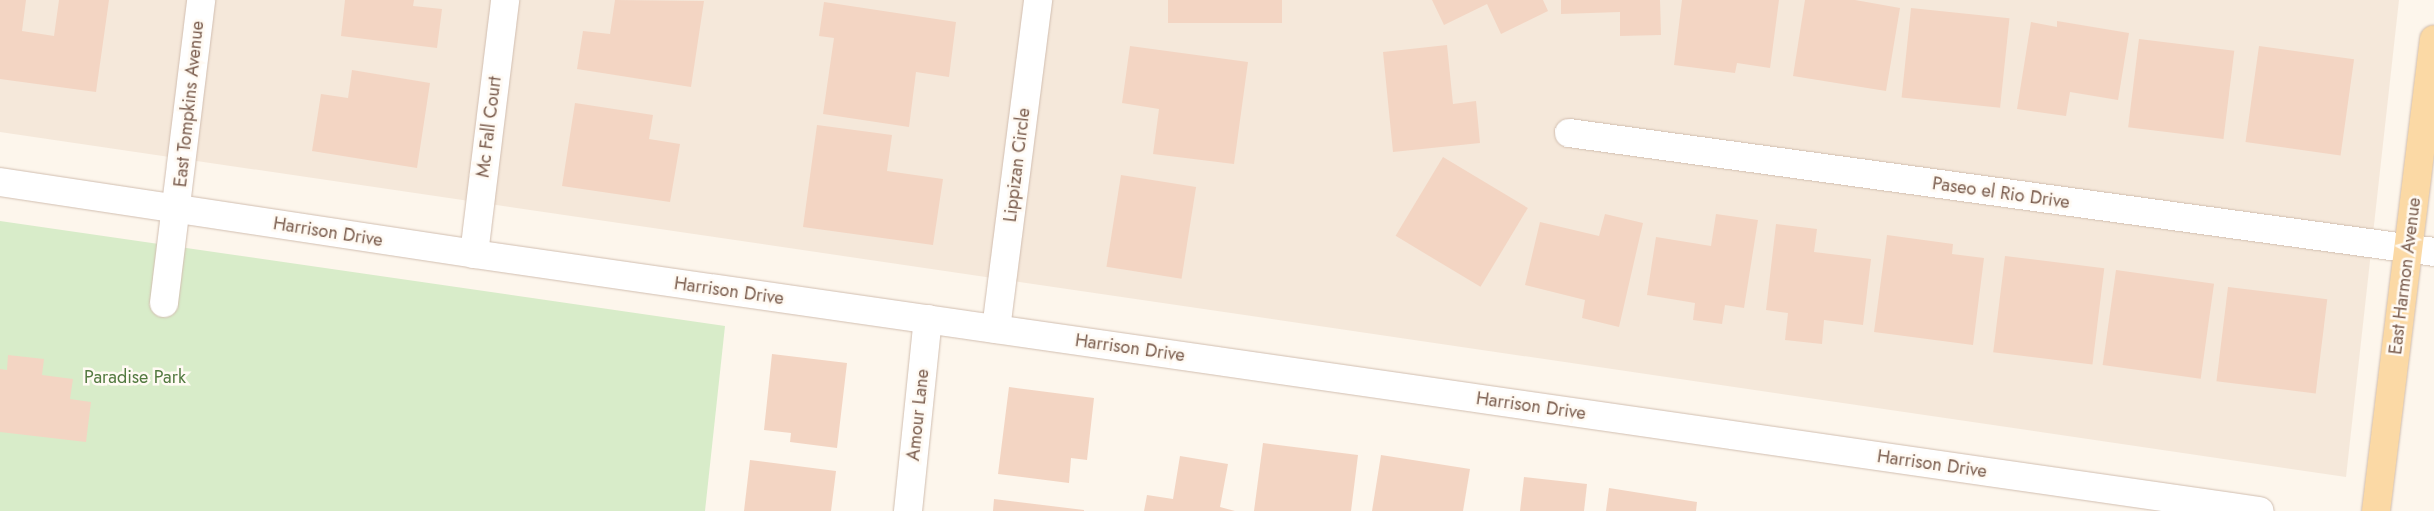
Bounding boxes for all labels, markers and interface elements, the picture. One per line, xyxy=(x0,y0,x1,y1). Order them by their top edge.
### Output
street label: East Tompkins Avenue xyxy=(170,20,208,188)
street label: Mc Fall Court xyxy=(472,75,506,179)
street label: Lippizan Circle xyxy=(999,107,1035,223)
street label: Paseo el Rio Drive xyxy=(1931,173,2071,213)
street label: East Harmon Avenue xyxy=(2385,196,2425,356)
street label: Harrison Drive xyxy=(272,213,384,251)
street label: Harrison Drive xyxy=(673,273,785,309)
street label: Harrison Drive xyxy=(1074,330,1186,366)
park label: Paradise Park xyxy=(84,366,186,388)
street label: Amour Lane xyxy=(902,368,934,462)
street label: Harrison Drive xyxy=(1475,388,1587,424)
street label: Harrison Drive xyxy=(1876,446,1988,482)

